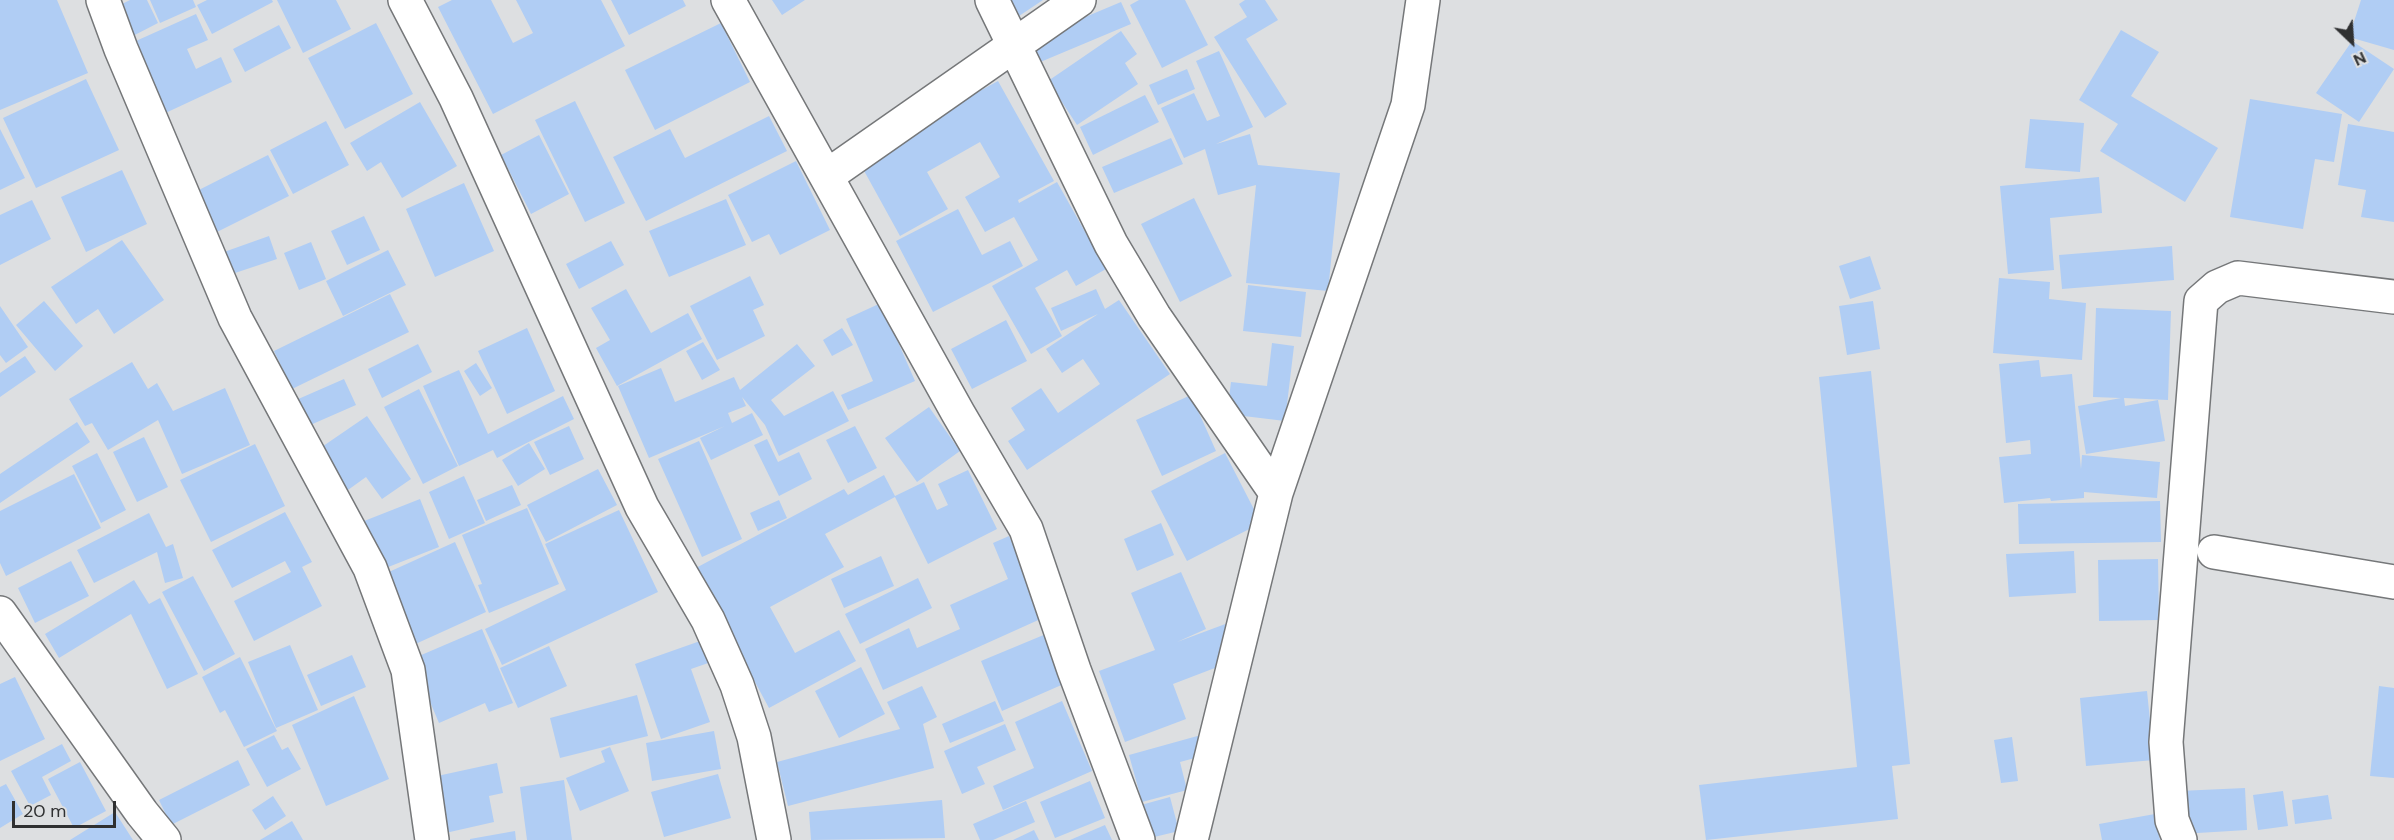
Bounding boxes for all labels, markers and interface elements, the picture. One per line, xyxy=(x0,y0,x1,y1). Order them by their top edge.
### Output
north arrow xyxy=(2322,12,2382,72)
text: N xyxy=(2350,47,2370,71)
scale bar xyxy=(15,789,118,827)
text: 20 m xyxy=(23,799,66,823)

